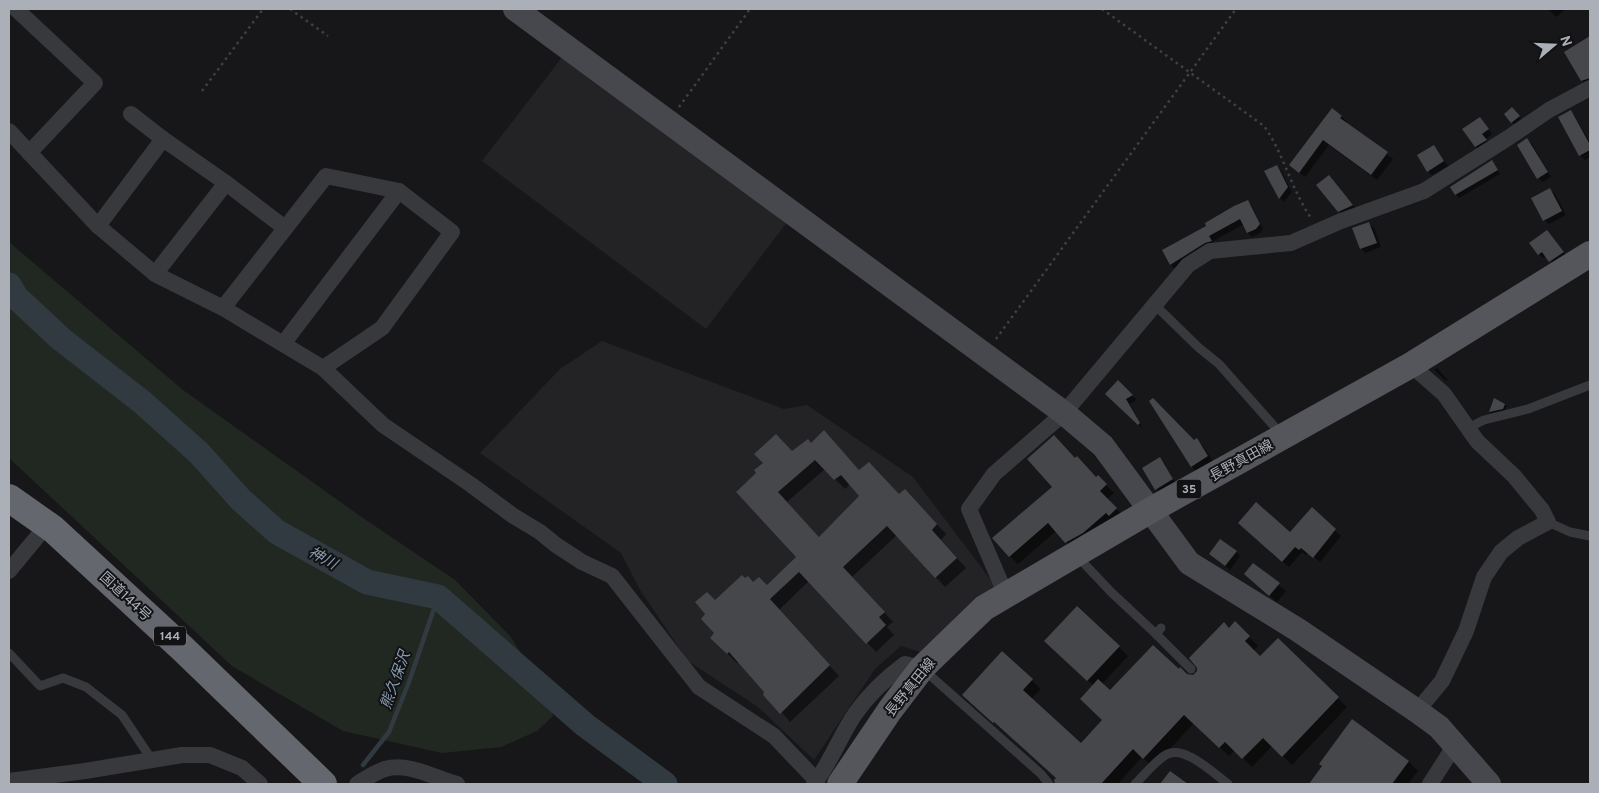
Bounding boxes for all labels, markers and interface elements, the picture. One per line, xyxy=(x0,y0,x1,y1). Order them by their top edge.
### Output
north arrow xyxy=(1529,20,1579,70)
text: N xyxy=(1555,34,1575,49)
street label: 長野真田線 xyxy=(1207,437,1276,486)
road number: 35 xyxy=(1176,479,1202,498)
water label: 神川 xyxy=(305,544,342,576)
street label: 国道144号 xyxy=(96,569,154,625)
road number: 144 xyxy=(154,626,186,646)
water label: 熊久保沢 xyxy=(377,647,416,712)
street label: 長野真田線 xyxy=(883,655,940,720)

